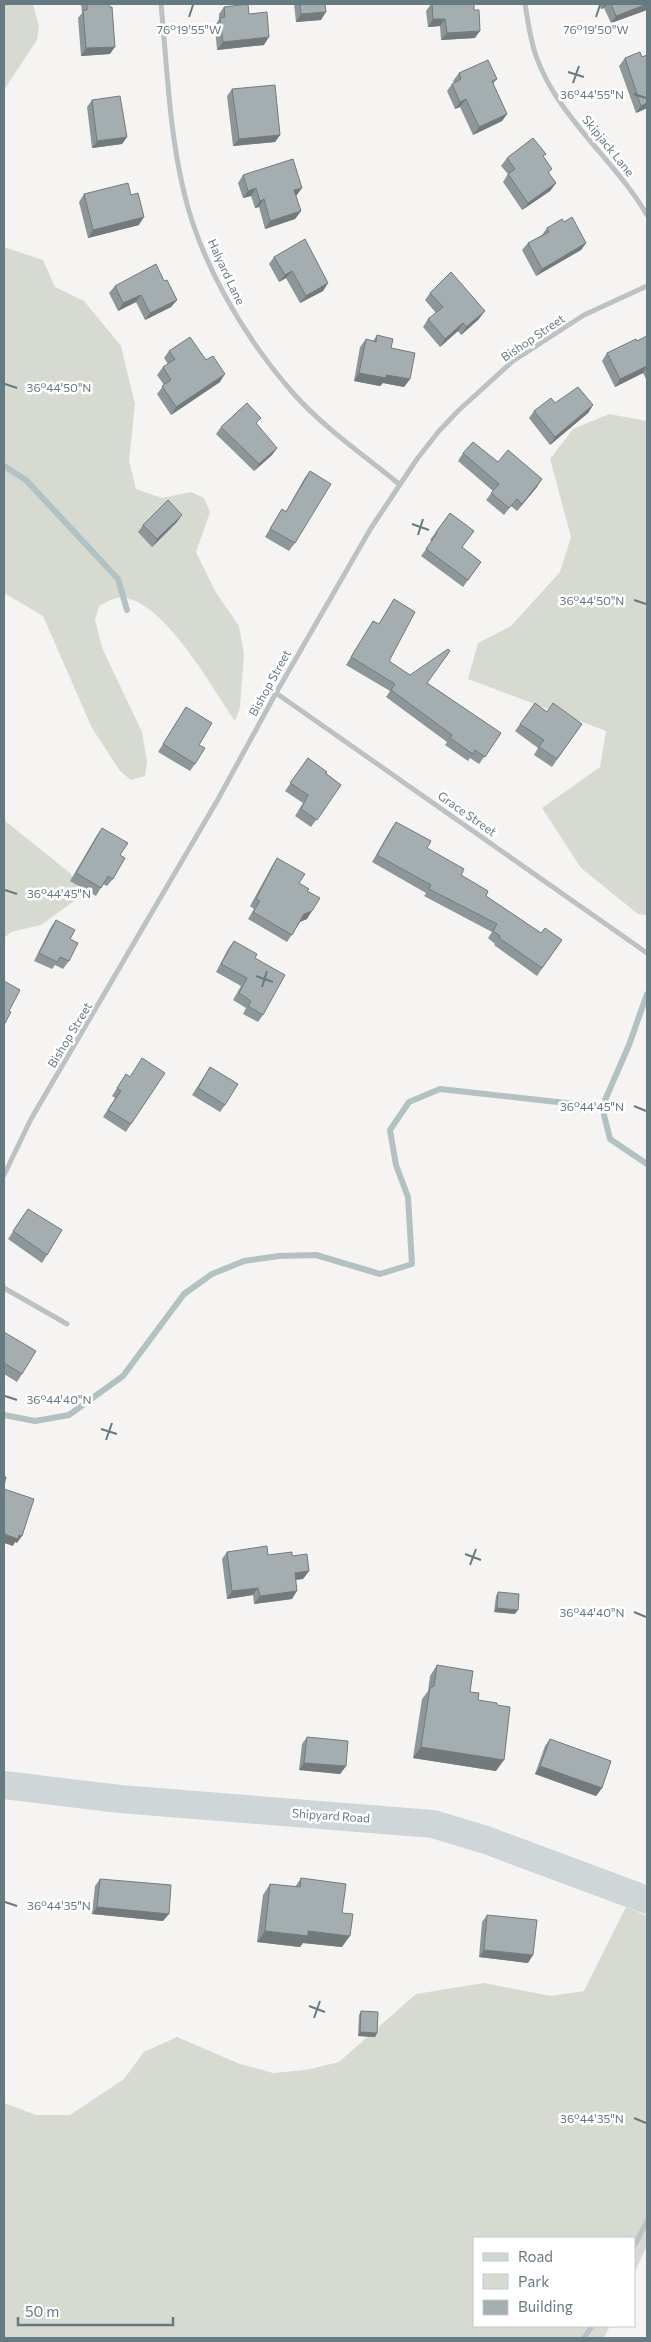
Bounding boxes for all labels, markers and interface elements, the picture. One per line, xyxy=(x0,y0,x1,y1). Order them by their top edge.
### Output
text: 76°19'55"W xyxy=(157,22,221,36)
text: 76°19'50"W xyxy=(563,22,629,36)
text: 36°44'55"N xyxy=(560,87,624,101)
street label: Skipjack Lane xyxy=(580,112,638,179)
street label: Halyard Lane xyxy=(206,237,248,307)
street label: Bishop Street xyxy=(498,311,567,364)
text: 36°44'50"N xyxy=(27,380,91,394)
text: 36°44'50"N xyxy=(560,593,624,607)
street label: Bishop Street xyxy=(245,647,293,718)
street label: Grace Street xyxy=(436,788,500,839)
text: 36°44'45"N xyxy=(27,886,91,900)
street label: Bishop Street xyxy=(44,999,94,1070)
text: 36°44'45"N xyxy=(560,1099,624,1113)
text: 36°44'40"N xyxy=(26,1392,92,1406)
text: 36°44'40"N xyxy=(559,1605,625,1619)
street label: Shipyard Road xyxy=(292,1805,371,1825)
text: 36°44'35"N xyxy=(27,1898,91,1912)
text: 36°44'35"N xyxy=(560,2111,624,2125)
legend xyxy=(473,2237,636,2327)
text: Road xyxy=(518,2247,553,2265)
text: Park xyxy=(518,2272,549,2290)
scale bar xyxy=(18,2294,172,2326)
text: Building xyxy=(518,2297,573,2315)
text: 50 m xyxy=(25,2302,59,2320)

